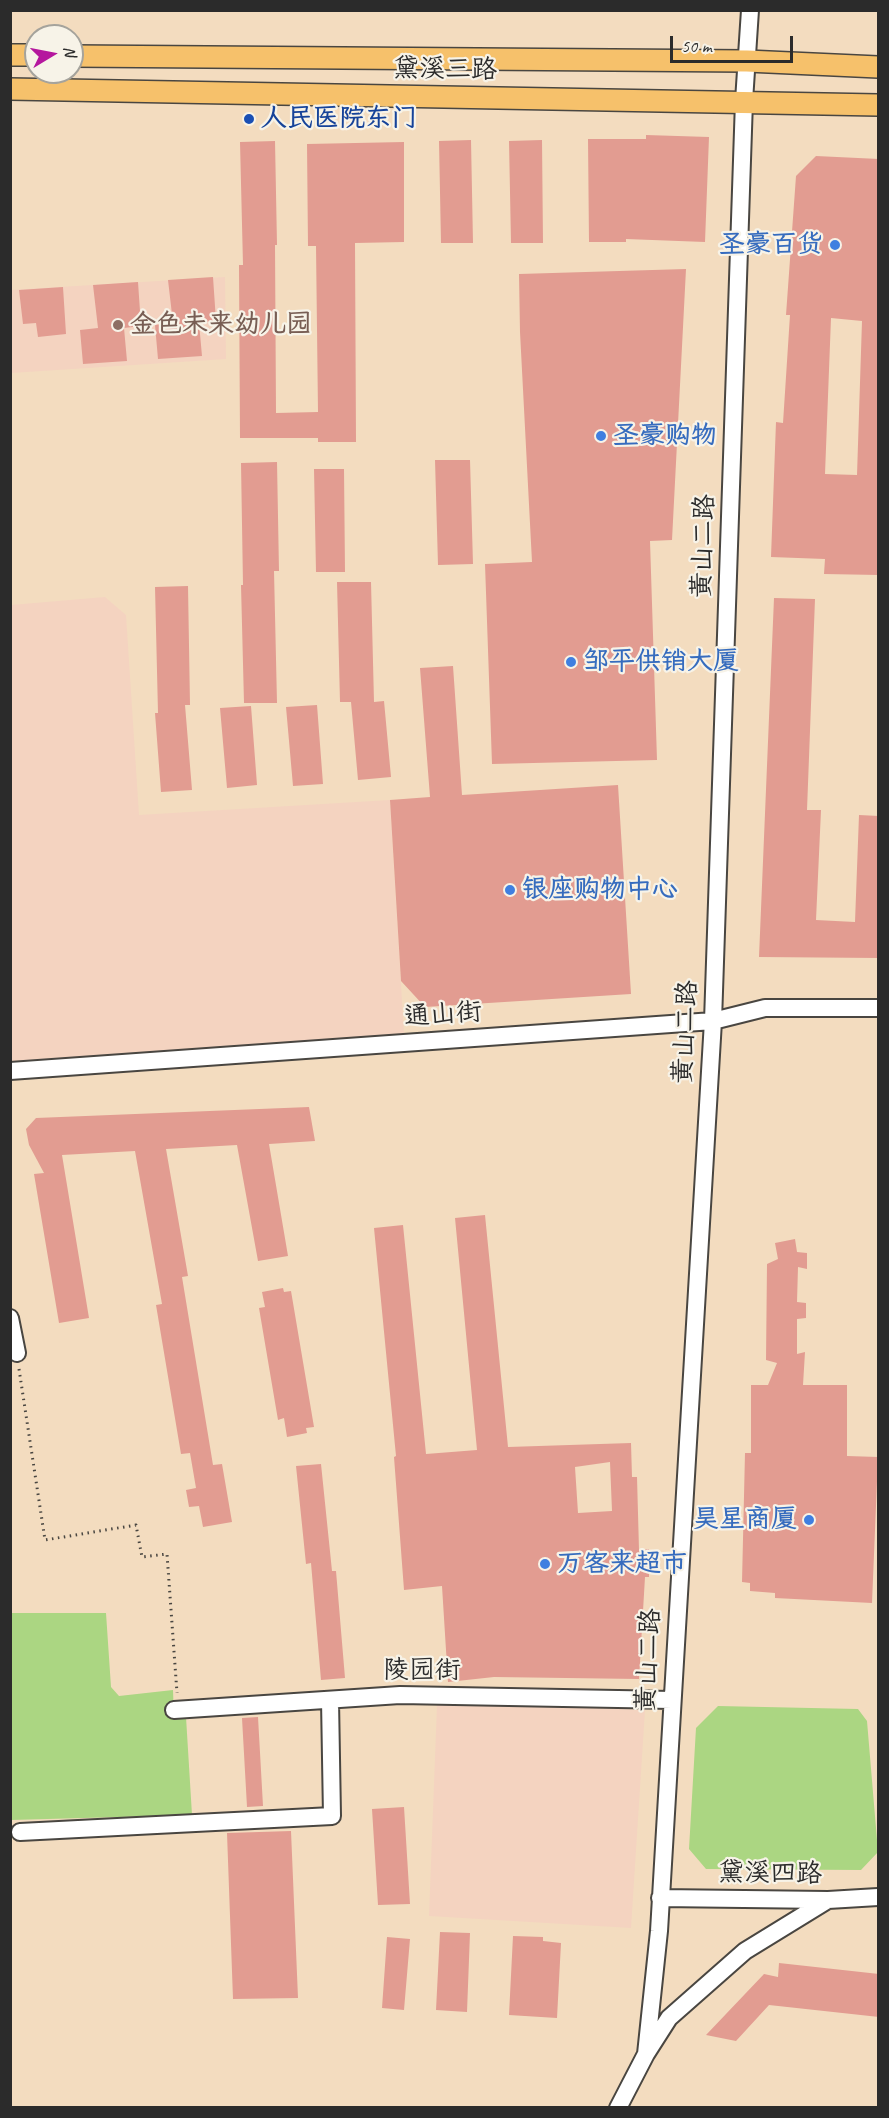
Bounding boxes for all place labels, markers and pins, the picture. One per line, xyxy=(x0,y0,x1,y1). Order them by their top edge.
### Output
place label: 人民医院东门 xyxy=(261,103,417,135)
marker: 人民医院东门 xyxy=(242,112,256,126)
place label: 圣豪百货 xyxy=(719,229,823,261)
marker: 圣豪百货 xyxy=(828,238,842,252)
place label: 金色未来幼儿园 xyxy=(130,309,312,341)
marker: 金色未来幼儿园 xyxy=(111,318,125,332)
place label: 圣豪购物 xyxy=(613,420,717,452)
marker: 圣豪购物 xyxy=(594,429,608,443)
place label: 邹平供销大厦 xyxy=(583,646,739,678)
marker: 邹平供销大厦 xyxy=(564,655,578,669)
place label: 银座购物中心 xyxy=(522,874,678,906)
marker: 银座购物中心 xyxy=(503,883,517,897)
place label: 昊星商厦 xyxy=(693,1504,797,1536)
marker: 昊星商厦 xyxy=(802,1513,816,1527)
place label: 万客来超市 xyxy=(557,1548,687,1580)
marker: 万客来超市 xyxy=(538,1557,552,1571)

